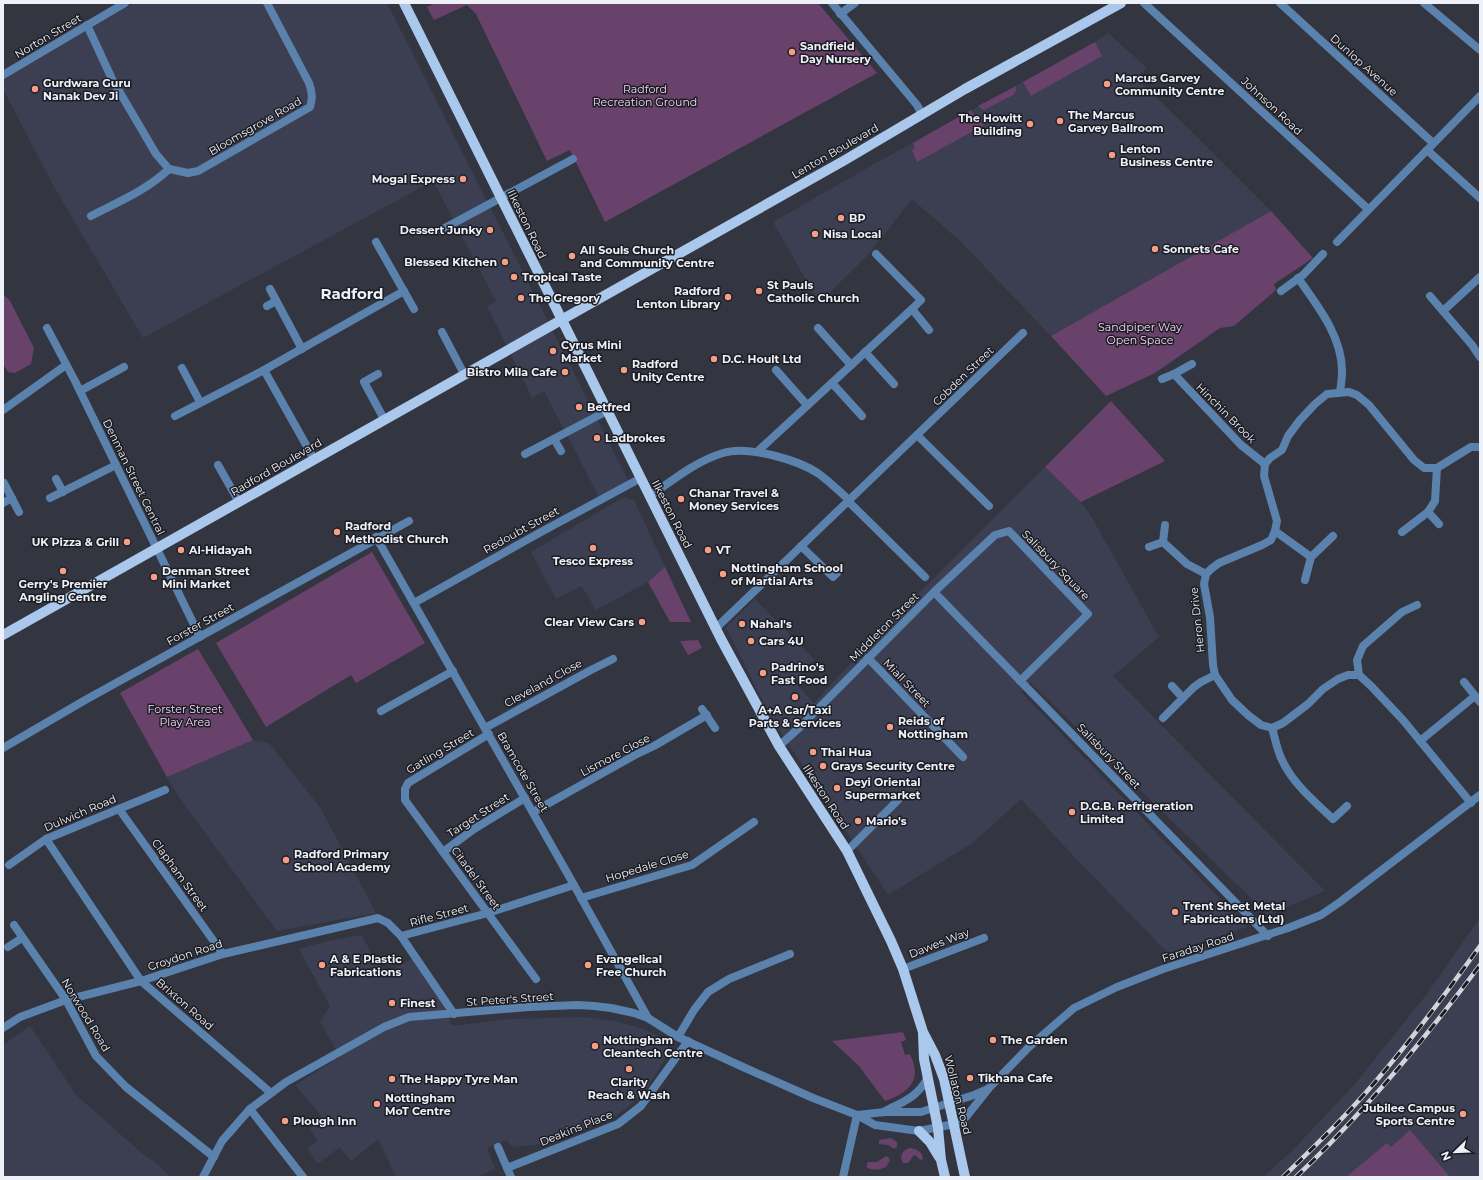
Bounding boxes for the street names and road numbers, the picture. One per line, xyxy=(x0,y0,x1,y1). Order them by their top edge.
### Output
street label: Norton Street xyxy=(12,10,84,61)
street label: Dunlop Avenue xyxy=(1328,31,1401,99)
street label: Johnson Road xyxy=(1238,73,1306,138)
street label: Bloomsgrove Road xyxy=(206,94,304,158)
street label: Lenton Boulevard xyxy=(789,120,881,182)
street label: Ilkeston Road xyxy=(504,187,550,261)
street label: Cobden Street xyxy=(930,343,997,409)
street label: Hinchin Brook xyxy=(1193,380,1259,446)
street label: Denman Street Central xyxy=(100,417,168,537)
street label: Radford Boulevard xyxy=(228,435,324,499)
street label: Ilkeston Road xyxy=(649,477,695,551)
street label: Redoubt Street xyxy=(481,503,562,557)
street label: Salisbury Square xyxy=(1019,527,1093,603)
street label: Heron Drive xyxy=(1187,586,1207,653)
street label: Middleton Street xyxy=(846,589,922,665)
street label: Forster Street xyxy=(164,599,237,648)
street label: Cleveland Close xyxy=(502,656,585,710)
street label: Miall Street xyxy=(880,656,934,711)
street label: Salisbury Street xyxy=(1074,720,1144,792)
street label: Gatling Street xyxy=(404,725,477,777)
street label: Bramcote Street xyxy=(494,729,552,815)
street label: Lismore Close xyxy=(578,731,653,779)
street label: Ilkeston Road xyxy=(800,762,852,832)
street label: Target Street xyxy=(444,789,512,840)
street label: Dulwich Road xyxy=(42,791,118,835)
street label: Clapham Street xyxy=(149,836,211,915)
street label: Citadel Street xyxy=(448,844,504,913)
street label: Hopedale Close xyxy=(604,847,691,885)
street label: Rifle Street xyxy=(408,900,470,930)
street label: Dawes Way xyxy=(907,925,971,961)
street label: Faraday Road xyxy=(1160,929,1236,965)
street label: Croydon Road xyxy=(146,936,224,974)
street label: Brixton Road xyxy=(153,975,217,1033)
street label: Norwood Road xyxy=(59,976,113,1054)
street label: St Peter's Street xyxy=(466,989,555,1009)
street label: Wollaton Road xyxy=(941,1054,975,1136)
street label: Deakins Place xyxy=(538,1107,615,1149)

